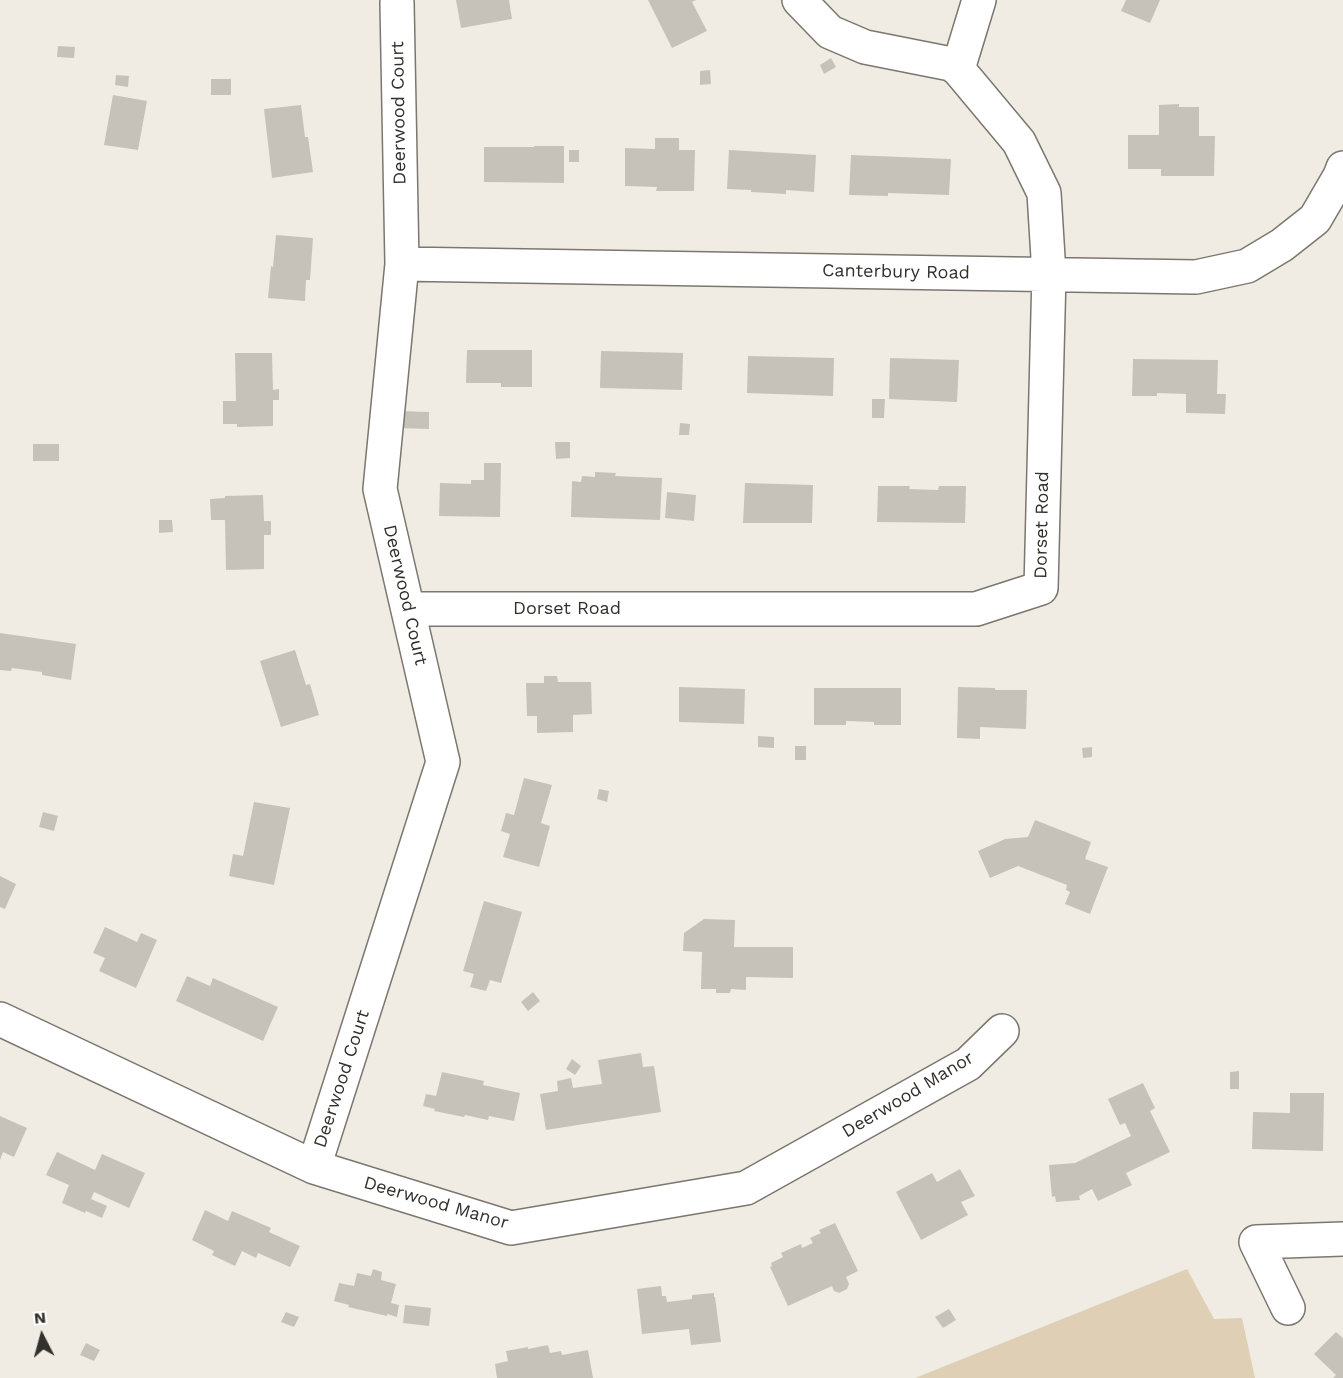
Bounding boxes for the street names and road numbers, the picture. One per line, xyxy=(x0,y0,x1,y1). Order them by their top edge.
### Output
street label: Deerwood Court xyxy=(387,41,411,185)
street label: Canterbury Road xyxy=(822,260,970,284)
street label: Dorset Road xyxy=(1030,471,1054,579)
street label: Deerwood Court xyxy=(378,523,432,667)
street label: Dorset Road xyxy=(513,598,621,620)
street label: Deerwood Court xyxy=(310,1007,374,1151)
street label: Deerwood Manor xyxy=(838,1047,978,1143)
street label: Deerwood Manor xyxy=(361,1172,511,1234)

